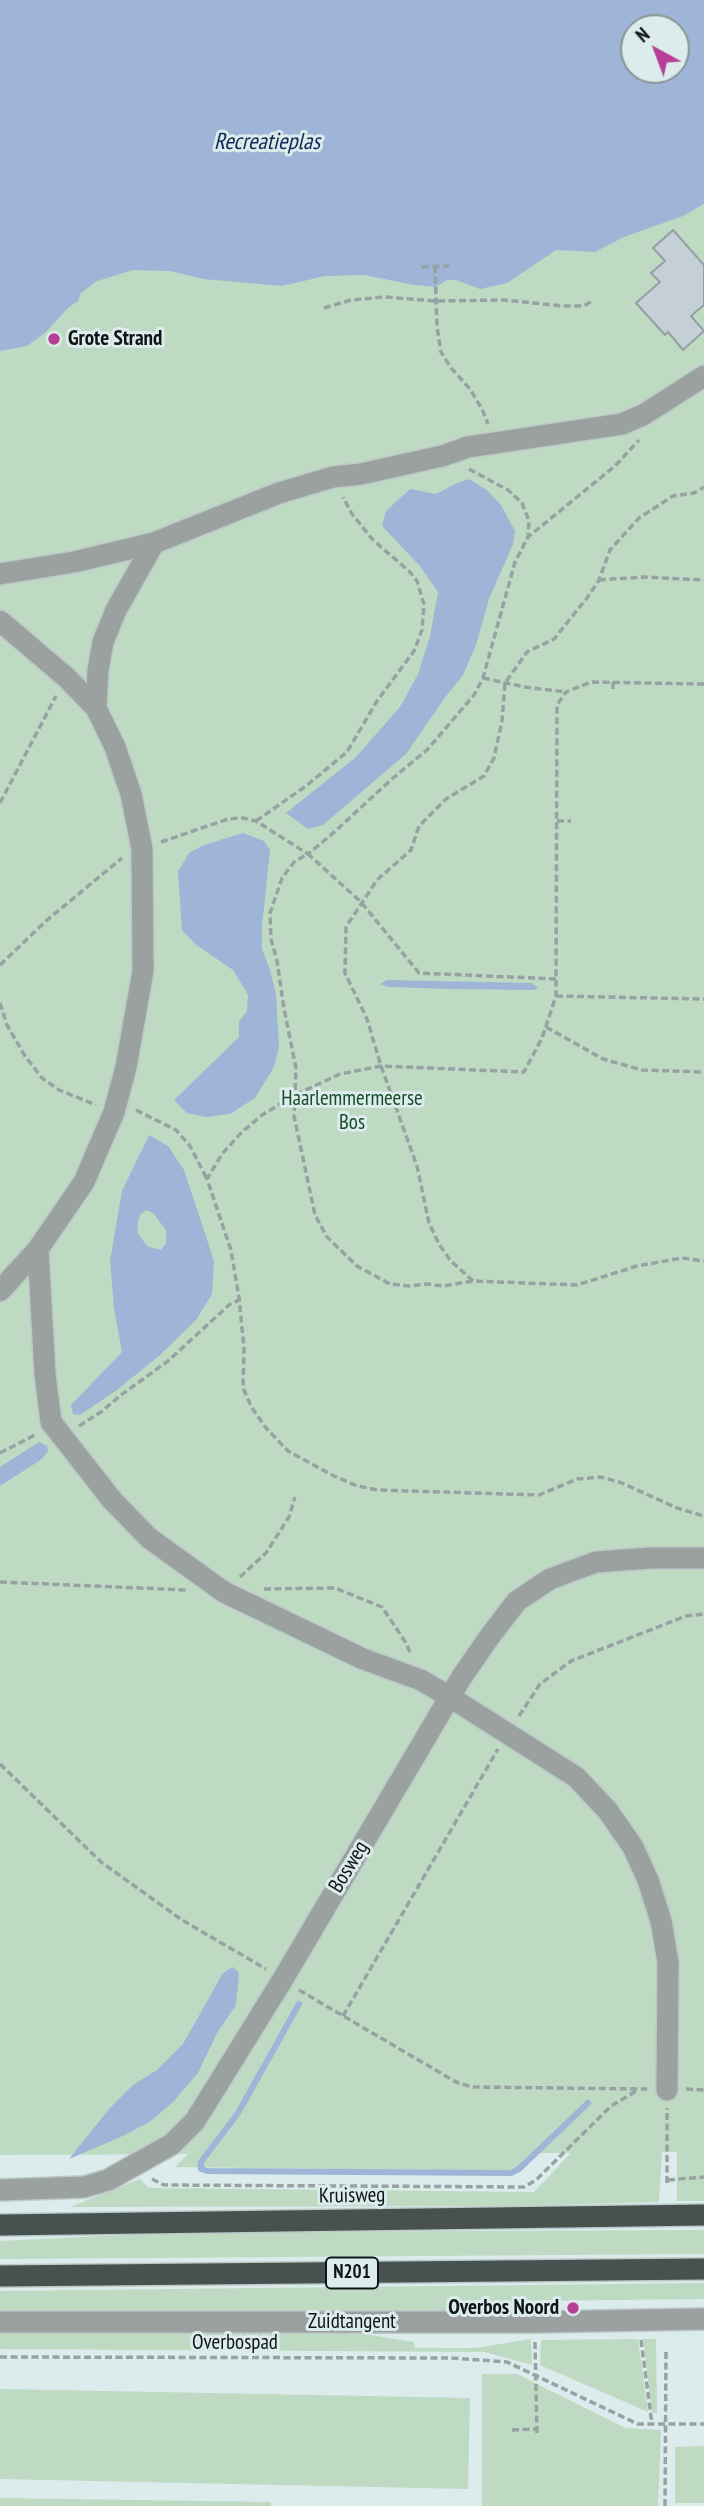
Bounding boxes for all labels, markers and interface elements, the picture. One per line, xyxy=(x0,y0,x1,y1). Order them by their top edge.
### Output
north arrow xyxy=(620,14,690,84)
text: N xyxy=(631,22,654,47)
water label: Recreatieplas xyxy=(214,128,320,156)
place label: Grote Strand xyxy=(68,326,162,352)
marker: Grote Strand xyxy=(46,331,62,347)
park label: Haarlemmermeerse Bos xyxy=(281,1086,423,1136)
street label: Bosweg xyxy=(324,1837,374,1897)
street label: Kruisweg xyxy=(319,2183,385,2209)
road number: N201 xyxy=(326,2258,378,2288)
place label: Overbos Noord xyxy=(448,2295,559,2321)
marker: Overbos Noord xyxy=(565,2300,581,2316)
street label: Zuidtangent xyxy=(308,2309,396,2335)
street label: Overbospad xyxy=(192,2330,278,2356)

